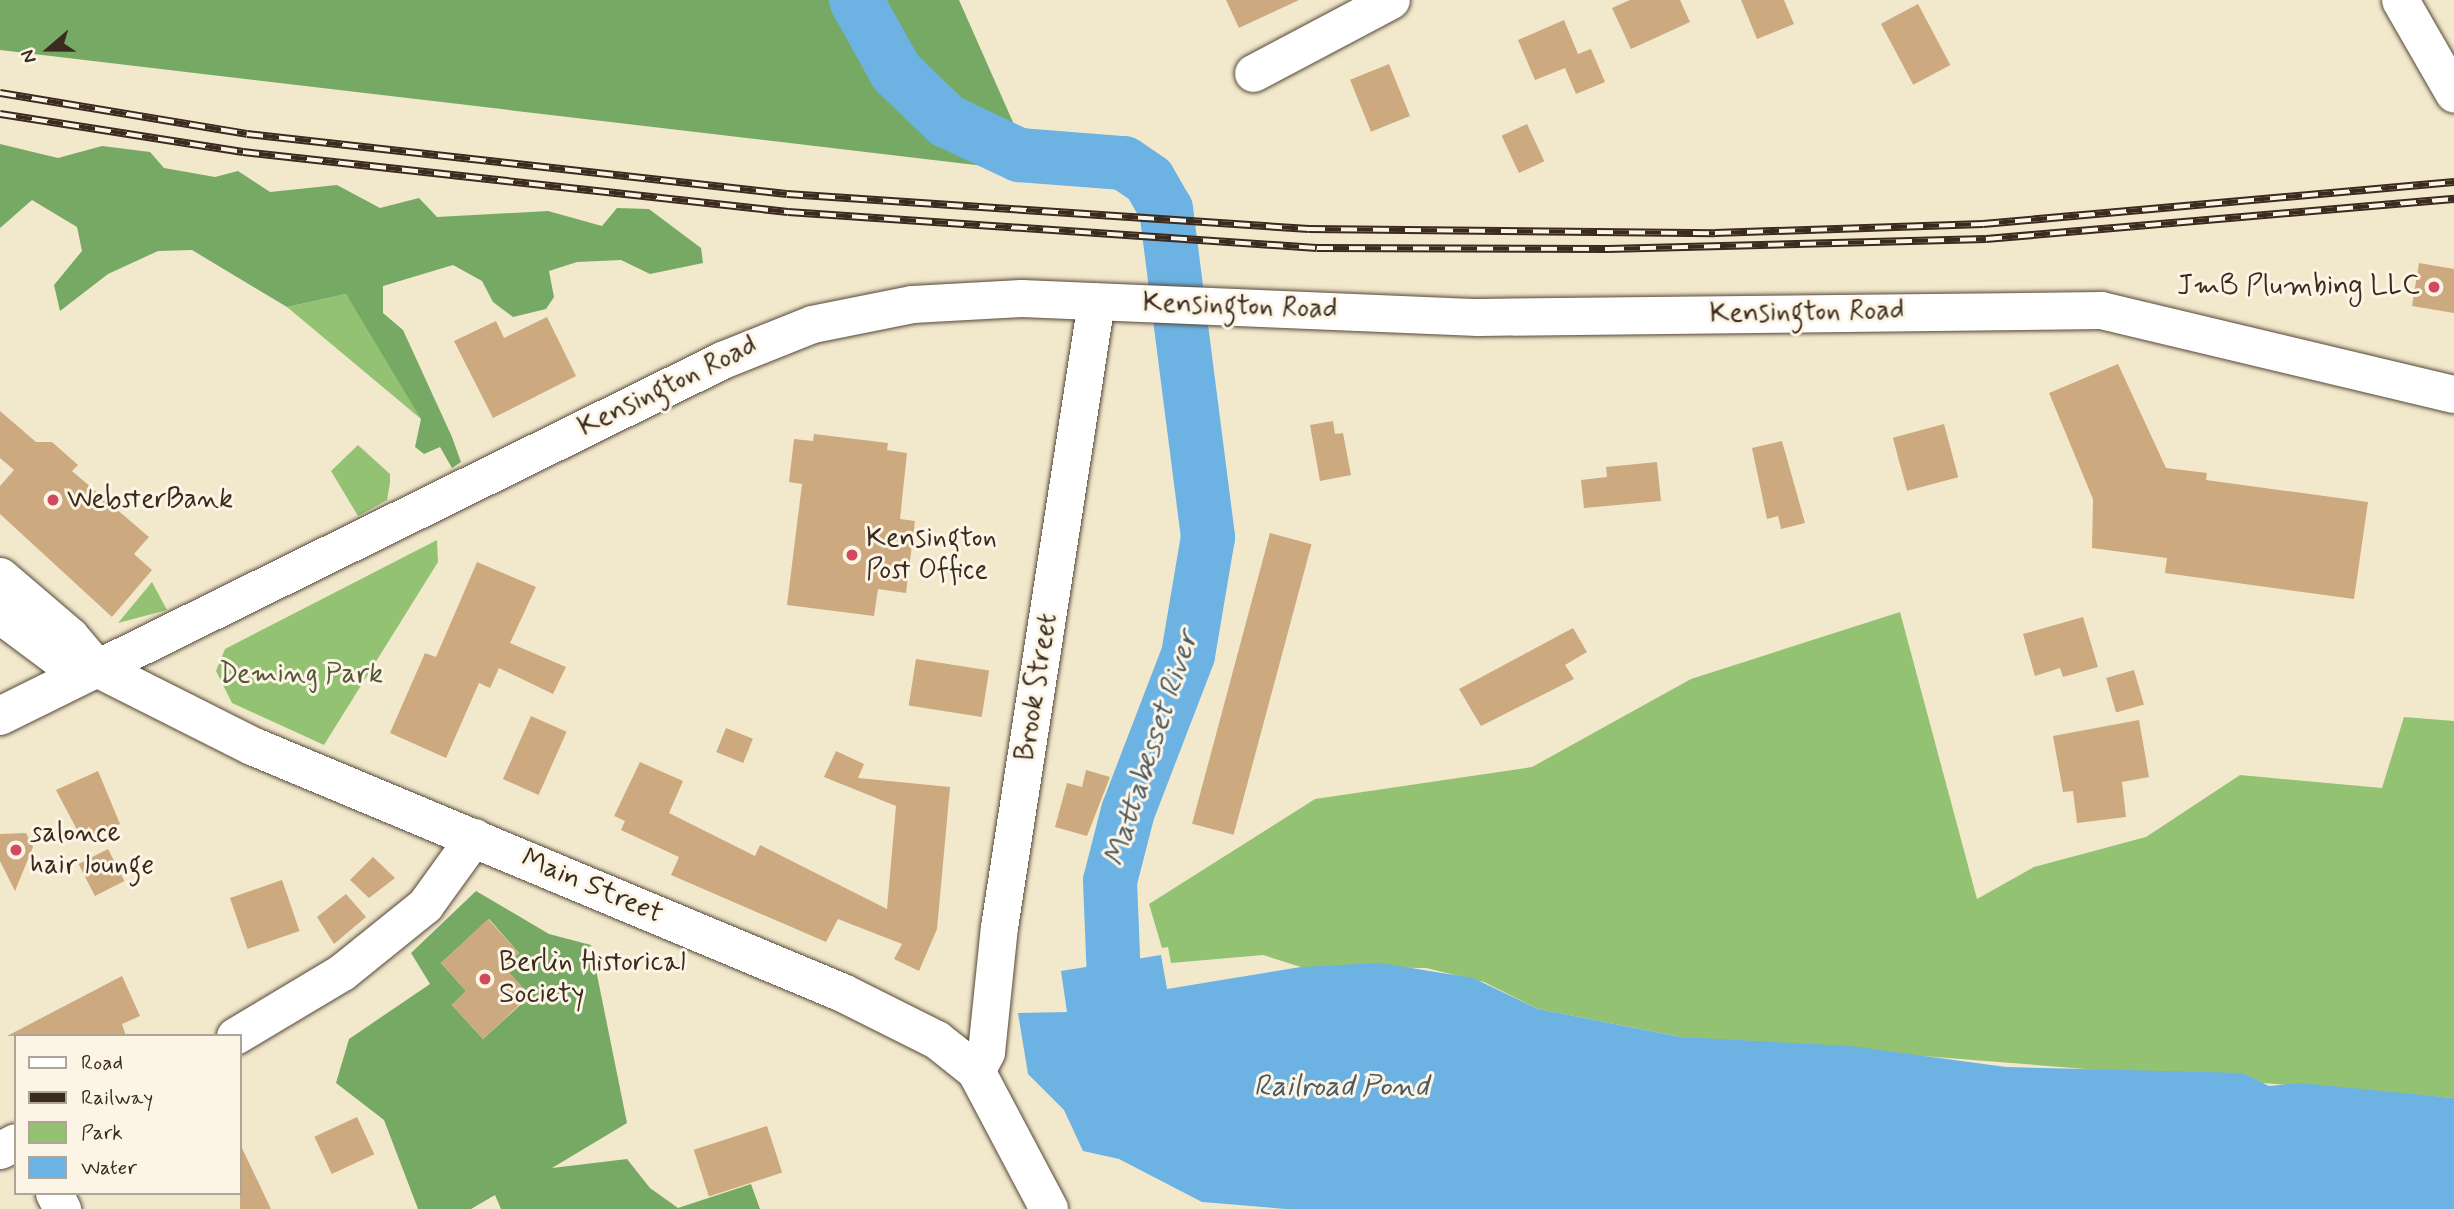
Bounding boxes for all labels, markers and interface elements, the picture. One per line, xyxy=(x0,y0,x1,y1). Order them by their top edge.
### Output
north arrow xyxy=(14,14,84,84)
text: N xyxy=(15,46,43,67)
place label: JmB Plumbing LLC xyxy=(2177,270,2420,304)
marker: JmB Plumbing LLC xyxy=(2426,279,2442,295)
street label: Kensington Road xyxy=(1142,287,1338,327)
street label: Kensington Road xyxy=(1710,295,1904,331)
street label: Kensington Road xyxy=(573,329,763,445)
place label: WebsterBank xyxy=(67,483,233,517)
marker: WebsterBank xyxy=(45,492,61,508)
place label: Kensington Post Office xyxy=(866,522,997,588)
marker: Kensington Post Office xyxy=(844,547,860,563)
street label: Brook Street xyxy=(1008,608,1066,766)
water label: Mattabesset River xyxy=(1097,627,1207,871)
park label: Deming Park xyxy=(220,658,382,692)
place label: salonce hair lounge xyxy=(30,817,156,883)
marker: salonce hair lounge xyxy=(8,842,24,858)
street label: Main Street xyxy=(517,842,667,932)
place label: Berlin Historical Society xyxy=(499,946,688,1012)
marker: Berlin Historical Society xyxy=(477,971,493,987)
legend xyxy=(14,1034,242,1195)
text: Road xyxy=(81,1049,123,1077)
water label: Railroad Pond xyxy=(1257,1069,1425,1105)
text: Railway xyxy=(81,1084,153,1112)
text: Park xyxy=(81,1119,123,1147)
text: Water xyxy=(81,1154,137,1182)

